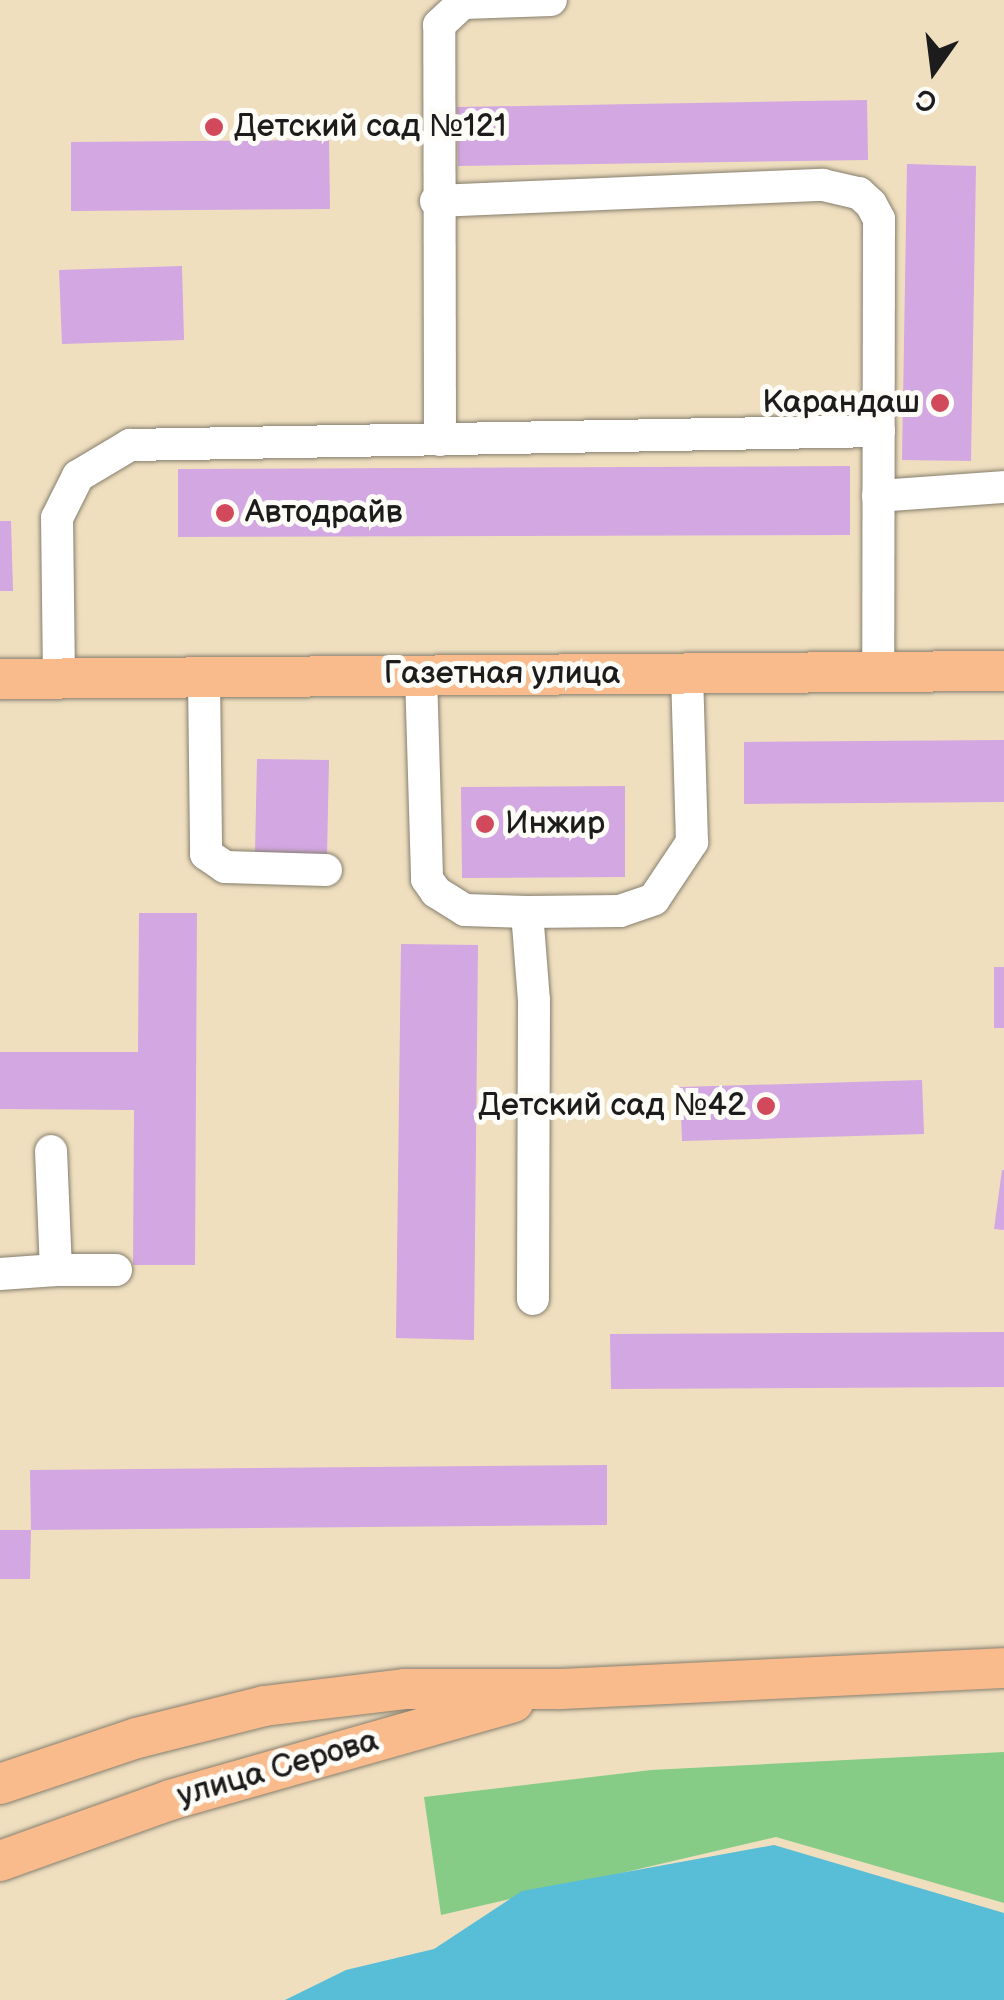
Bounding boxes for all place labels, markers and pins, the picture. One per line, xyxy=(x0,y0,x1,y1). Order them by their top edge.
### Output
place label: Детский сад №121 xyxy=(234,108,506,146)
marker: Детский сад №121 xyxy=(203,116,225,138)
place label: Карандаш xyxy=(762,384,920,422)
marker: Карандаш xyxy=(929,392,951,414)
place label: Автодрайв xyxy=(245,494,403,532)
marker: Автодрайв xyxy=(214,502,236,524)
place label: Инжир xyxy=(505,805,605,843)
marker: Инжир xyxy=(474,813,496,835)
place label: Детский сад №42 xyxy=(478,1087,746,1125)
marker: Детский сад №42 xyxy=(755,1095,777,1117)

